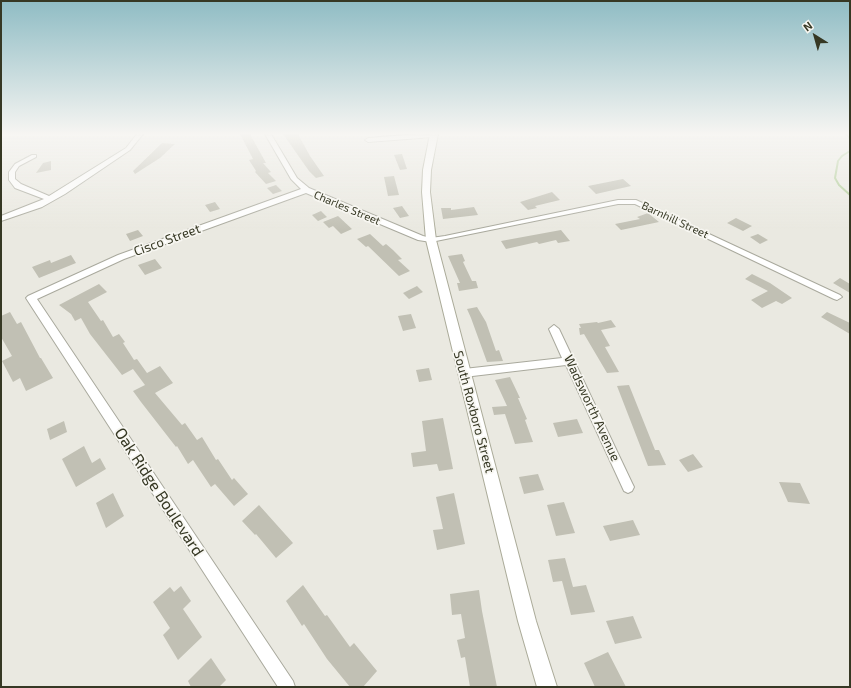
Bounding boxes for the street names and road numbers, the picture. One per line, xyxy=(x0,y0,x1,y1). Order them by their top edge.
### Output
street label: Charles Street xyxy=(312,188,382,228)
street label: Barnhill Street xyxy=(639,199,711,241)
street label: Cisco Street xyxy=(131,221,203,259)
street label: South Roxboro Street xyxy=(450,349,498,475)
street label: Wadsworth Avenue xyxy=(561,352,623,464)
street label: Oak Ridge Boulevard xyxy=(110,424,208,560)

